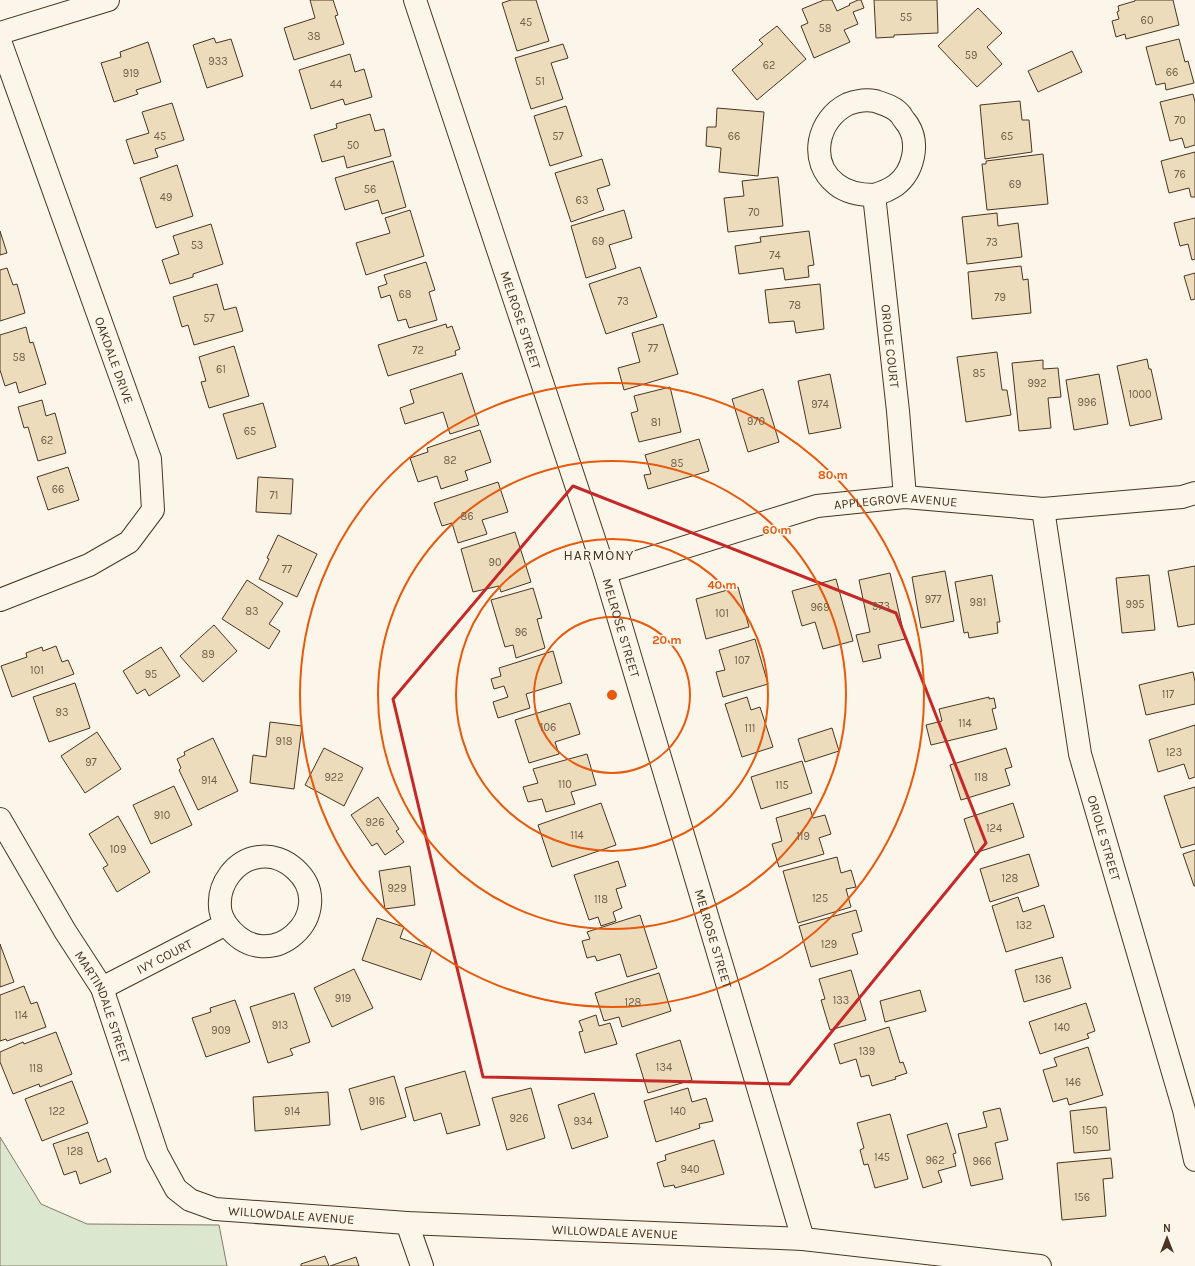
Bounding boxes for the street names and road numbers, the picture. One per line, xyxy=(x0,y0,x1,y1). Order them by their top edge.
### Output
street label: MELROSE STREET xyxy=(498,269,545,371)
street label: ORIOLE COURT xyxy=(879,303,903,389)
street label: OAKDALE DRIVE xyxy=(92,315,137,406)
street label: APPLEGROVE AVENUE xyxy=(833,489,958,512)
street label: MELROSE STREET xyxy=(600,577,643,680)
street label: ORIOLE STREET xyxy=(1085,793,1124,883)
street label: MELROSE STREET xyxy=(692,887,736,990)
street label: IVY COURT xyxy=(134,935,195,976)
street label: MARTINDALE STREET xyxy=(72,948,134,1065)
street label: WILLOWDALE AVENUE xyxy=(228,1202,355,1227)
street label: WILLOWDALE AVENUE xyxy=(551,1221,678,1241)

